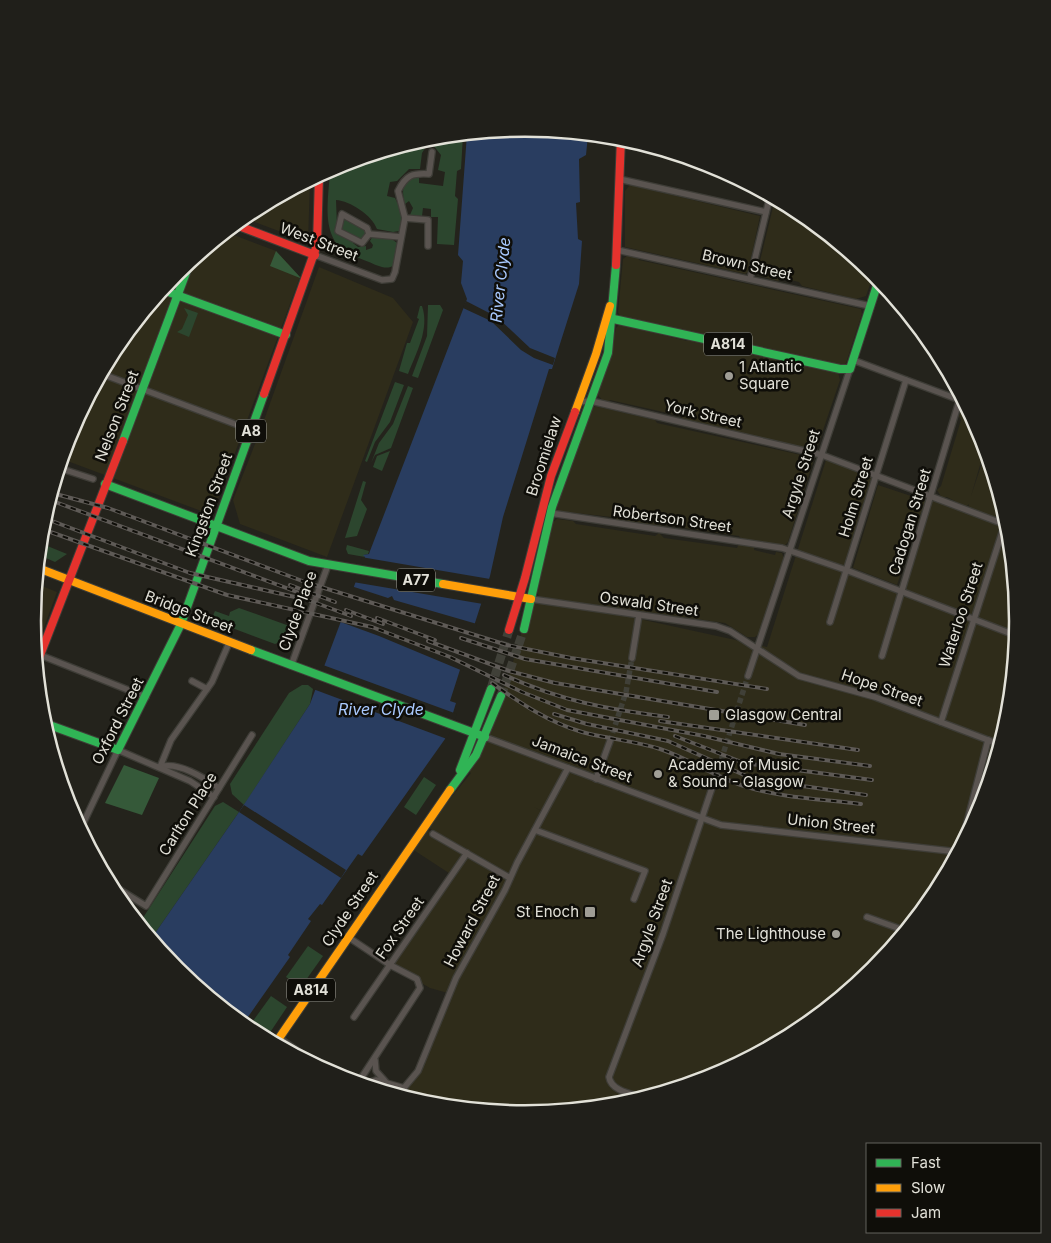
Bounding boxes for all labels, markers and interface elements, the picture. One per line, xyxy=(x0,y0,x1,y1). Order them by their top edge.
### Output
street label: West Street xyxy=(277,218,361,265)
water label: River Clyde xyxy=(486,236,514,324)
street label: Brown Street xyxy=(700,245,794,284)
road number: A814 xyxy=(704,332,752,356)
place label: 1 Atlantic Square xyxy=(739,357,802,393)
street label: Nelson Street xyxy=(90,368,143,464)
marker: 1 Atlantic Square xyxy=(723,370,735,382)
street label: York Street xyxy=(663,395,744,432)
street label: Broomielaw xyxy=(522,413,565,498)
road number: A8 xyxy=(236,420,266,442)
street label: Argyle Street xyxy=(777,427,824,521)
street label: Kingston Street xyxy=(181,450,236,559)
street label: Holm Street xyxy=(834,454,877,540)
street label: Cadogan Street xyxy=(884,466,935,578)
street label: Robertson Street xyxy=(612,501,733,536)
street label: Waterloo Street xyxy=(934,560,987,670)
street label: Clyde Place xyxy=(274,568,321,654)
road number: A77 xyxy=(397,568,435,592)
street label: Bridge Street xyxy=(142,586,236,637)
street label: Oswald Street xyxy=(599,587,700,620)
street label: Hope Street xyxy=(839,665,925,710)
street label: Oxford Street xyxy=(87,674,148,767)
water label: River Clyde xyxy=(338,699,424,719)
place label: Glasgow Central xyxy=(725,705,842,724)
marker: Glasgow Central xyxy=(707,708,721,722)
street label: Jamaica Street xyxy=(529,731,635,786)
place label: Academy of Music & Sound - Glasgow xyxy=(668,755,804,791)
street label: Carlton Place xyxy=(154,768,221,859)
marker: Academy of Music & Sound - Glasgow xyxy=(652,768,664,780)
street label: Union Street xyxy=(786,809,876,838)
street label: Clyde Street xyxy=(317,867,382,950)
street label: Howard Street xyxy=(439,871,504,970)
street label: Argyle Street xyxy=(627,876,676,969)
street label: Fox Street xyxy=(371,893,428,963)
place label: St Enoch xyxy=(516,902,579,921)
marker: St Enoch xyxy=(583,905,597,919)
place label: The Lighthouse xyxy=(716,924,826,943)
marker: The Lighthouse xyxy=(830,928,842,940)
road number: A814 xyxy=(287,978,335,1002)
legend xyxy=(866,1143,1041,1233)
text: Fast xyxy=(911,1153,941,1172)
text: Slow xyxy=(911,1178,945,1197)
text: Jam xyxy=(911,1203,941,1222)

